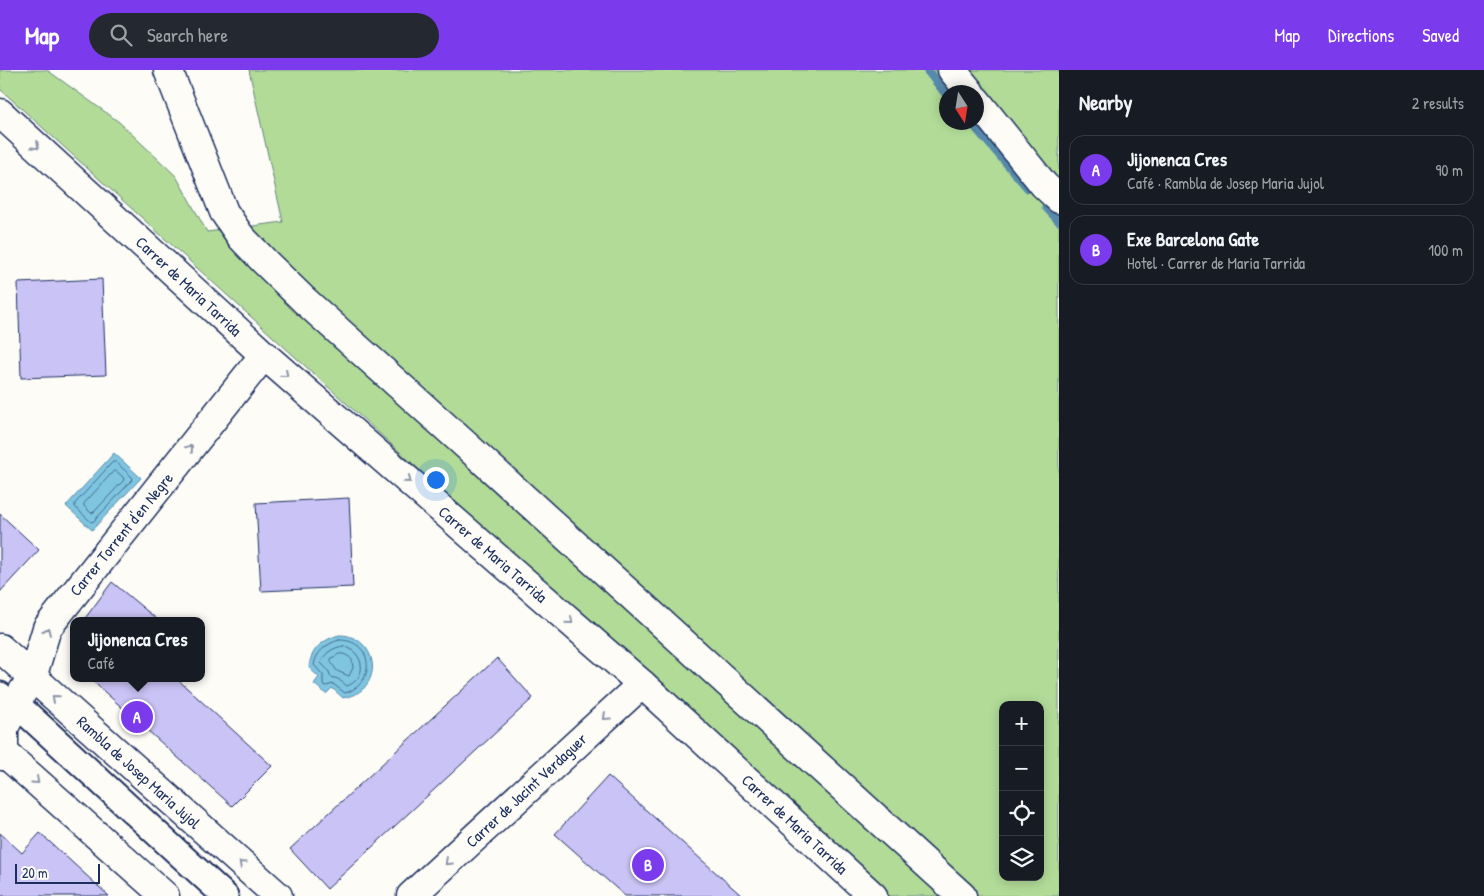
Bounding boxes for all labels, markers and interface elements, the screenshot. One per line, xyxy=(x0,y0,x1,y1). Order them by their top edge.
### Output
search box xyxy=(89,13,439,58)
text: Map xyxy=(25,19,59,51)
icon: search xyxy=(107,21,135,49)
text: Search here xyxy=(147,22,228,48)
text: Map xyxy=(1275,23,1300,48)
text: Directions xyxy=(1328,23,1394,48)
text: Saved xyxy=(1422,23,1459,48)
north arrow xyxy=(939,85,984,130)
text: Nearby xyxy=(1079,88,1132,117)
text: 2 results xyxy=(1412,92,1464,114)
one-way arrow xyxy=(30,140,39,149)
text: Jijonenca Cres xyxy=(1127,146,1227,172)
text: A xyxy=(1092,159,1100,181)
text: 90 m xyxy=(1435,159,1463,181)
text: Café · Rambla de Josep Maria Jujol xyxy=(1127,172,1324,194)
text: Exe Barcelona Gate xyxy=(1127,226,1259,252)
street label: Carrer de Maria Tarrida xyxy=(131,231,247,341)
text: B xyxy=(1092,239,1100,261)
text: 100 m xyxy=(1428,239,1463,261)
text: Hotel · Carrer de Maria Tarrida xyxy=(1127,252,1305,274)
one-way arrow xyxy=(279,368,288,376)
one-way arrow xyxy=(184,445,193,454)
street label: Carrer Torrent d'en Negre xyxy=(64,467,178,600)
your location xyxy=(423,467,449,493)
one-way arrow xyxy=(402,474,411,483)
street label: Carrer de Maria Tarrida xyxy=(434,501,552,607)
one-way arrow xyxy=(564,615,573,624)
popup xyxy=(70,617,205,682)
text: Jijonenca Cres xyxy=(88,626,187,652)
one-way arrow xyxy=(40,628,50,637)
text: Café xyxy=(88,652,115,674)
one-way arrow xyxy=(52,695,61,703)
pin: A xyxy=(121,698,153,736)
map controls xyxy=(999,701,1044,881)
button: + xyxy=(999,701,1044,746)
street label: Rambla de Josep Maria Jujol xyxy=(72,711,206,834)
one-way arrow xyxy=(603,711,612,720)
street label: Carrer de Jacint Verdaguer xyxy=(461,728,591,852)
button: − xyxy=(999,746,1044,791)
street label: Carrer de Maria Tarrida xyxy=(737,769,853,879)
one-way arrow xyxy=(31,775,40,784)
button: locate xyxy=(999,791,1044,836)
button: layers xyxy=(999,836,1044,881)
pin: B xyxy=(632,846,664,884)
one-way arrow xyxy=(444,856,453,865)
one-way arrow xyxy=(239,860,248,869)
scale bar xyxy=(15,861,100,884)
text: 20 m xyxy=(22,863,48,882)

